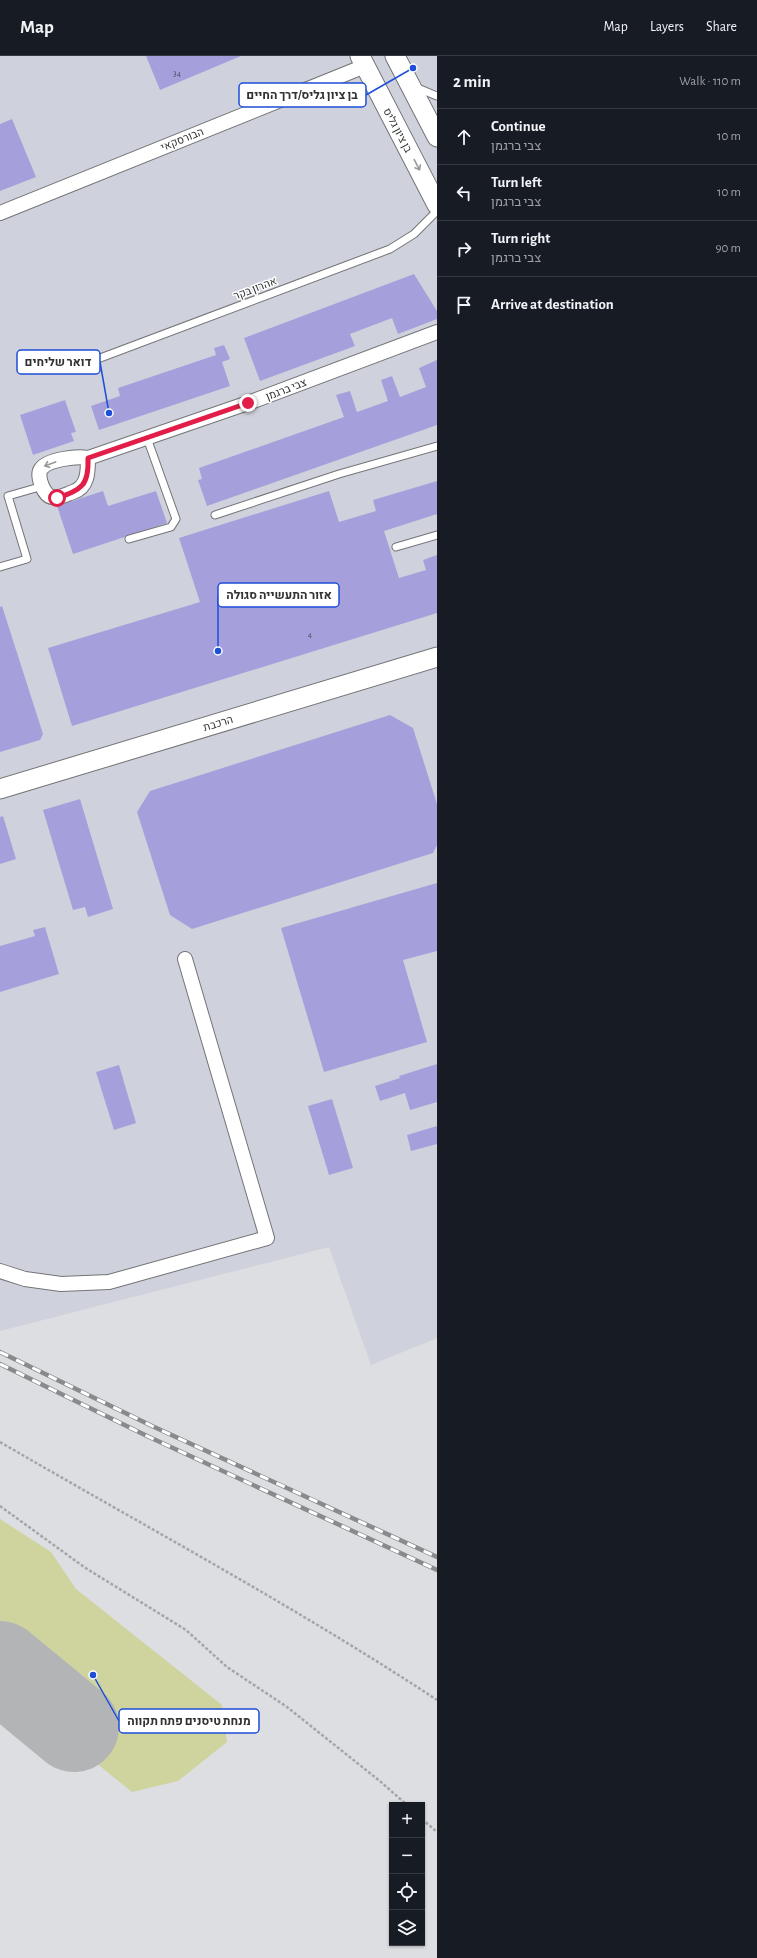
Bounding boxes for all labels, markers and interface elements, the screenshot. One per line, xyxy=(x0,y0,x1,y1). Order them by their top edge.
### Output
text: Map xyxy=(20,18,54,37)
text: Map xyxy=(603,20,628,34)
text: Layers xyxy=(650,20,684,34)
text: Share xyxy=(706,20,737,34)
house number: 34 xyxy=(173,69,182,78)
text: 2 min xyxy=(453,73,491,90)
text: Walk · 110 m xyxy=(679,75,741,88)
callout: בן ציון גליס/דרך החיים xyxy=(239,83,366,107)
text: בן ציון גליס/דרך החיים xyxy=(246,89,358,101)
street label: בן ציון גליס xyxy=(381,106,414,154)
text: Continue xyxy=(491,119,546,134)
street label: הבורסקאי xyxy=(159,126,205,153)
icon: ahead xyxy=(453,126,475,148)
text: 10 m xyxy=(717,130,741,143)
text: צבי ברגמן xyxy=(491,140,541,153)
one-way arrow xyxy=(413,159,421,171)
text: Turn left xyxy=(491,175,542,190)
icon: left xyxy=(453,182,475,204)
text: 10 m xyxy=(717,186,741,199)
text: צבי ברגמן xyxy=(491,196,541,209)
text: Turn right xyxy=(491,231,550,246)
icon: right xyxy=(453,238,475,260)
text: 90 m xyxy=(715,242,741,255)
text: צבי ברגמן xyxy=(491,252,541,265)
street label: אהרון בקר xyxy=(232,275,278,302)
icon: arrive xyxy=(453,294,475,316)
text: Arrive at destination xyxy=(491,297,614,312)
callout: דואר שליחים xyxy=(17,350,100,374)
text: דואר שליחים xyxy=(25,356,92,368)
street label: צבי ברגמן xyxy=(264,377,308,402)
route end xyxy=(239,394,257,412)
one-way arrow xyxy=(45,460,57,468)
route start xyxy=(48,489,66,507)
callout: אזור התעשייה סגולה xyxy=(218,583,339,607)
text: אזור התעשייה סגולה xyxy=(226,589,332,601)
house number: 4 xyxy=(308,630,313,639)
street label: הרכבת xyxy=(202,714,234,733)
callout: מנחת טיסנים פתח תקווה xyxy=(119,1709,259,1733)
text: מנחת טיסנים פתח תקווה xyxy=(127,1715,251,1727)
map controls xyxy=(389,1802,425,1946)
button: + xyxy=(389,1802,425,1838)
button: − xyxy=(389,1838,425,1874)
button: locate xyxy=(389,1874,425,1910)
button: layers xyxy=(389,1910,425,1946)

